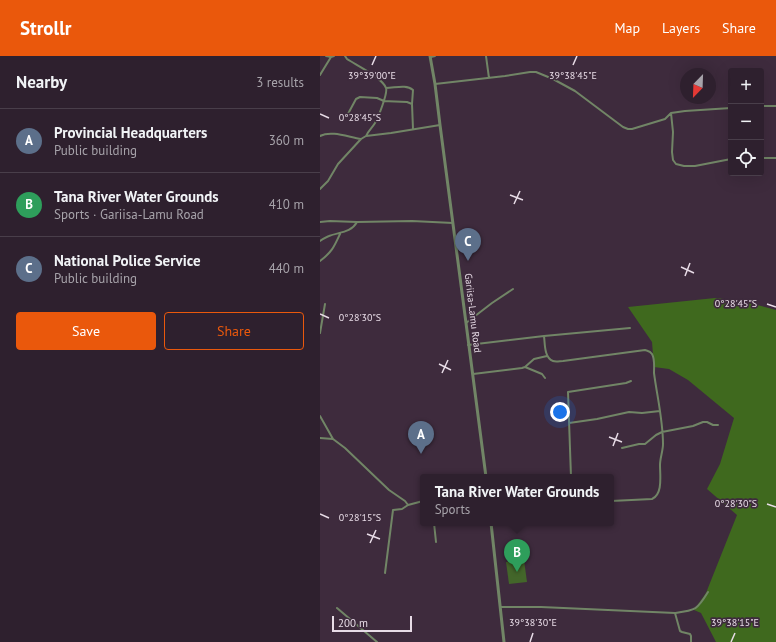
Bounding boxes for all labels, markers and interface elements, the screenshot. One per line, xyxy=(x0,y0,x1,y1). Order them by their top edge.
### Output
text: Strollr xyxy=(20,16,71,40)
text: Map xyxy=(614,19,640,37)
text: Layers xyxy=(662,19,700,37)
text: Share xyxy=(722,19,756,37)
north arrow xyxy=(680,68,716,104)
map controls xyxy=(728,68,764,176)
button: + xyxy=(728,68,764,104)
text: 39°39'00"E xyxy=(348,69,396,82)
text: 39°38'45"E xyxy=(549,69,597,82)
text: Nearby xyxy=(16,71,67,93)
text: 3 results xyxy=(256,74,304,91)
button: − xyxy=(728,104,764,140)
text: 0°28'45"S xyxy=(339,111,381,124)
text: Provincial Headquarters xyxy=(54,123,207,142)
text: A xyxy=(25,132,33,149)
text: 360 m xyxy=(269,132,304,149)
button: locate xyxy=(728,140,764,176)
text: Public building xyxy=(54,142,137,159)
text: Tana River Water Grounds xyxy=(54,187,219,206)
text: B xyxy=(25,196,33,213)
text: 410 m xyxy=(269,196,304,213)
text: Sports · Gariisa-Lamu Road xyxy=(54,206,204,223)
pin: C xyxy=(455,228,481,261)
text: National Police Service xyxy=(54,251,201,270)
text: C xyxy=(25,260,33,277)
text: 440 m xyxy=(269,260,304,277)
text: Public building xyxy=(54,270,137,287)
street label: Gariisa-Lamu Road xyxy=(462,273,484,353)
text: 0°28'45"S xyxy=(715,297,757,310)
text: 0°28'30"S xyxy=(339,311,381,324)
button: Save xyxy=(16,312,156,350)
button: Share xyxy=(164,312,304,350)
your location xyxy=(550,402,570,422)
pin: A xyxy=(408,421,434,454)
popup xyxy=(420,474,614,526)
text: Tana River Water Grounds xyxy=(435,482,599,501)
text: 0°28'30"S xyxy=(715,497,757,510)
text: Sports xyxy=(435,501,470,518)
text: 0°28'15"S xyxy=(339,511,381,524)
pin: B xyxy=(504,539,530,572)
scale bar xyxy=(332,614,412,633)
text: 200 m xyxy=(338,616,368,630)
text: 39°38'30"E xyxy=(509,616,557,629)
text: 39°38'15"E xyxy=(711,616,759,629)

